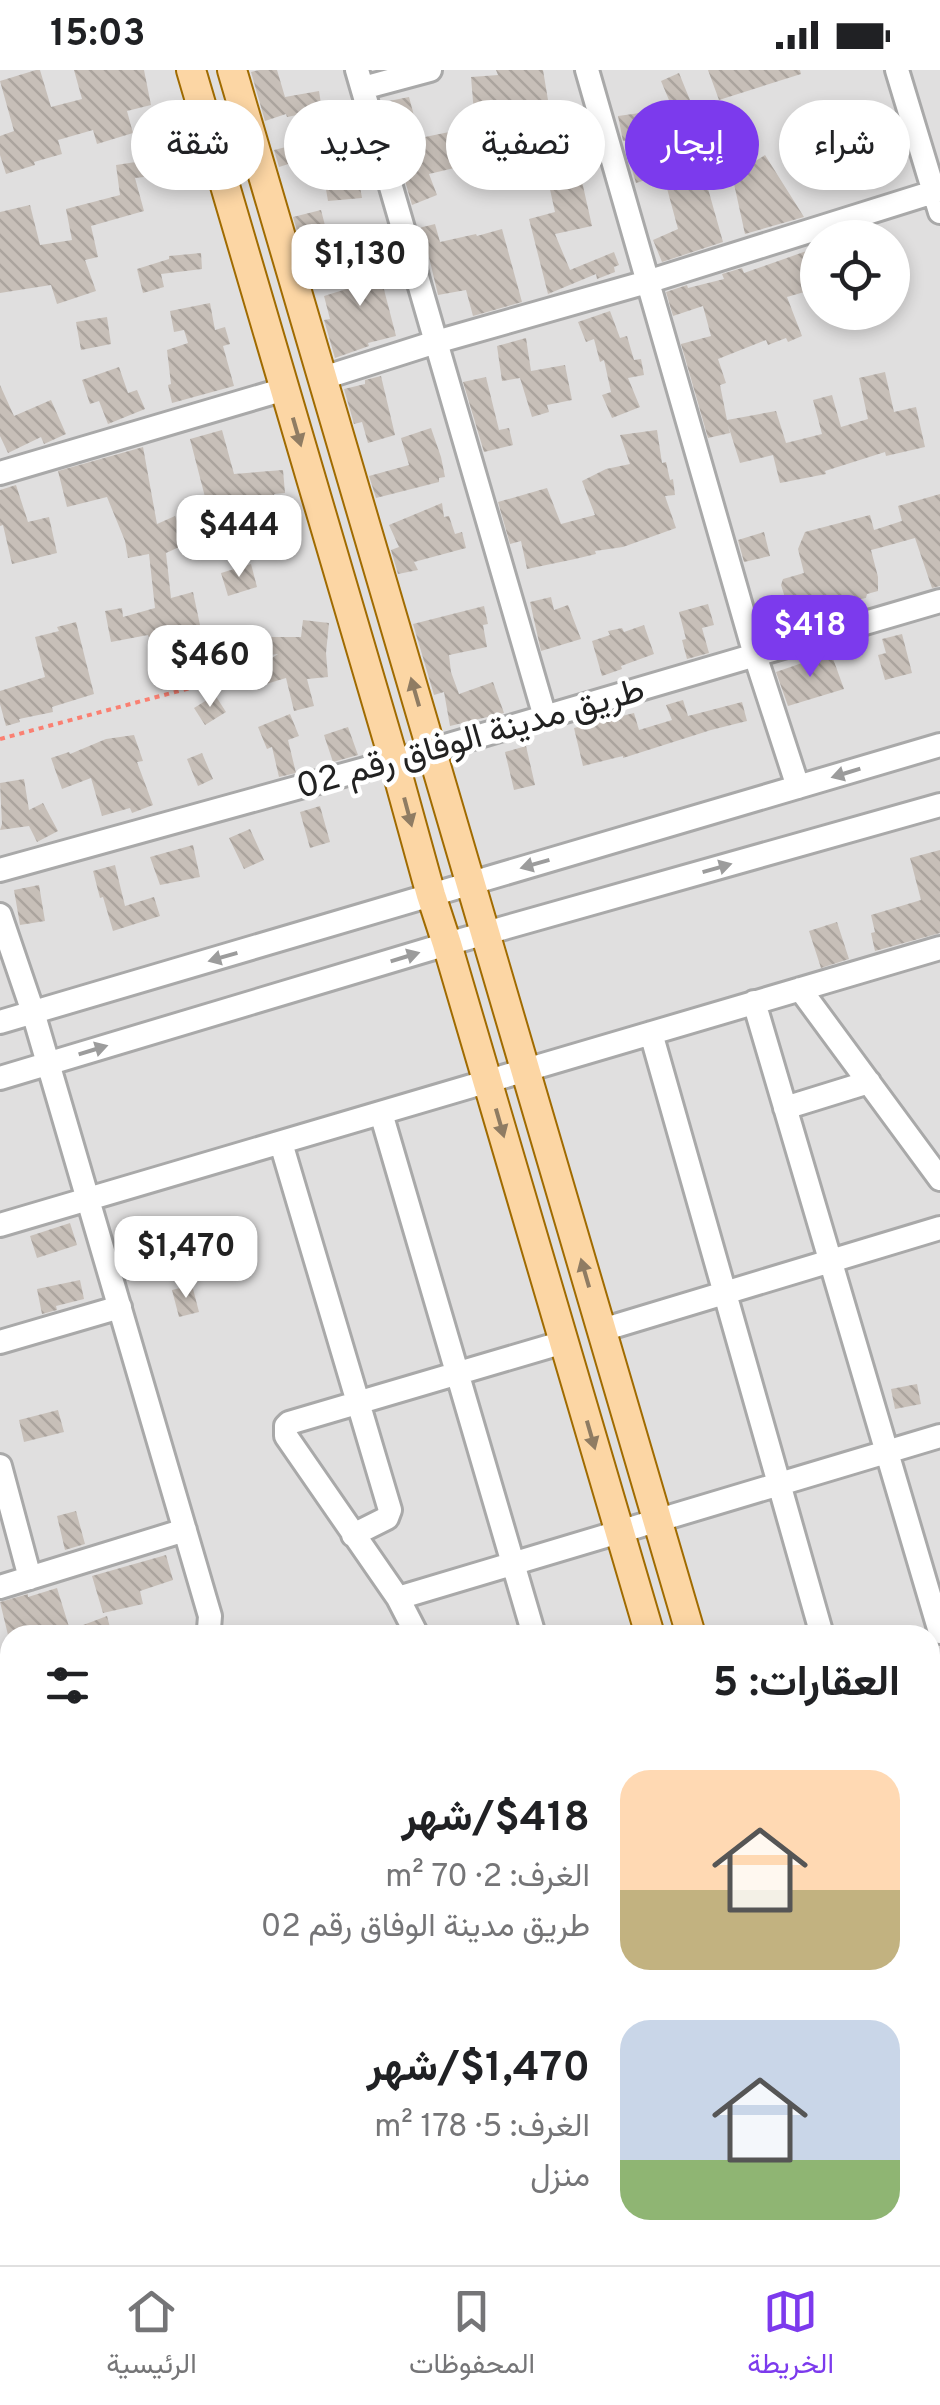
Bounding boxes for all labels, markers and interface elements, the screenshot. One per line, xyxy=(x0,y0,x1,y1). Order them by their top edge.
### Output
text: 15:03 xyxy=(50,11,145,60)
chip: شقة xyxy=(131,100,264,190)
chip: جديد xyxy=(284,100,426,190)
chip: تصفية xyxy=(446,100,605,190)
chip: إيجار xyxy=(625,100,759,190)
chip: شراء xyxy=(779,100,910,190)
map controls xyxy=(800,220,910,330)
button: locate xyxy=(800,220,910,330)
pin: $1,130 xyxy=(279,224,441,309)
text: $1,130 xyxy=(314,236,406,276)
one-way arrow xyxy=(290,417,305,448)
pin: $444 xyxy=(180,495,298,580)
text: $444 xyxy=(199,507,280,547)
pin: $418 xyxy=(751,595,869,680)
text: $418 xyxy=(774,607,846,647)
pin: $460 xyxy=(151,625,269,710)
text: $460 xyxy=(170,637,250,677)
street label: طريق مدينة الوفاق رقم 02 xyxy=(292,669,650,811)
one-way arrow xyxy=(407,676,422,707)
one-way arrow xyxy=(831,766,861,781)
one-way arrow xyxy=(400,796,416,827)
one-way arrow xyxy=(519,857,549,872)
one-way arrow xyxy=(703,860,733,875)
one-way arrow xyxy=(207,949,238,965)
one-way arrow xyxy=(390,949,421,964)
one-way arrow xyxy=(79,1042,109,1057)
one-way arrow xyxy=(493,1108,508,1139)
pin: $1,470 xyxy=(105,1216,267,1301)
text: $1,470 xyxy=(136,1228,236,1268)
one-way arrow xyxy=(577,1257,592,1288)
one-way arrow xyxy=(584,1420,600,1451)
icon: filters xyxy=(40,1658,95,1713)
text: العقارات: 5 xyxy=(713,1658,900,1711)
text: $418/شهر xyxy=(401,1793,590,1846)
icon: home xyxy=(700,1810,820,1930)
text: الغرف: 2 · 70 m² xyxy=(385,1858,590,1898)
text: طريق مدينة الوفاق رقم 02 xyxy=(261,1908,590,1948)
text: $1,470/شهر xyxy=(367,2043,590,2096)
icon: home xyxy=(700,2060,820,2180)
text: الغرف: 5 · 178 m² xyxy=(374,2108,590,2148)
text: منزل xyxy=(530,2158,590,2198)
tab: الرئيسية xyxy=(106,2284,197,2388)
tab: المحفوظات xyxy=(409,2284,535,2388)
tab: الخريطة xyxy=(747,2284,834,2388)

